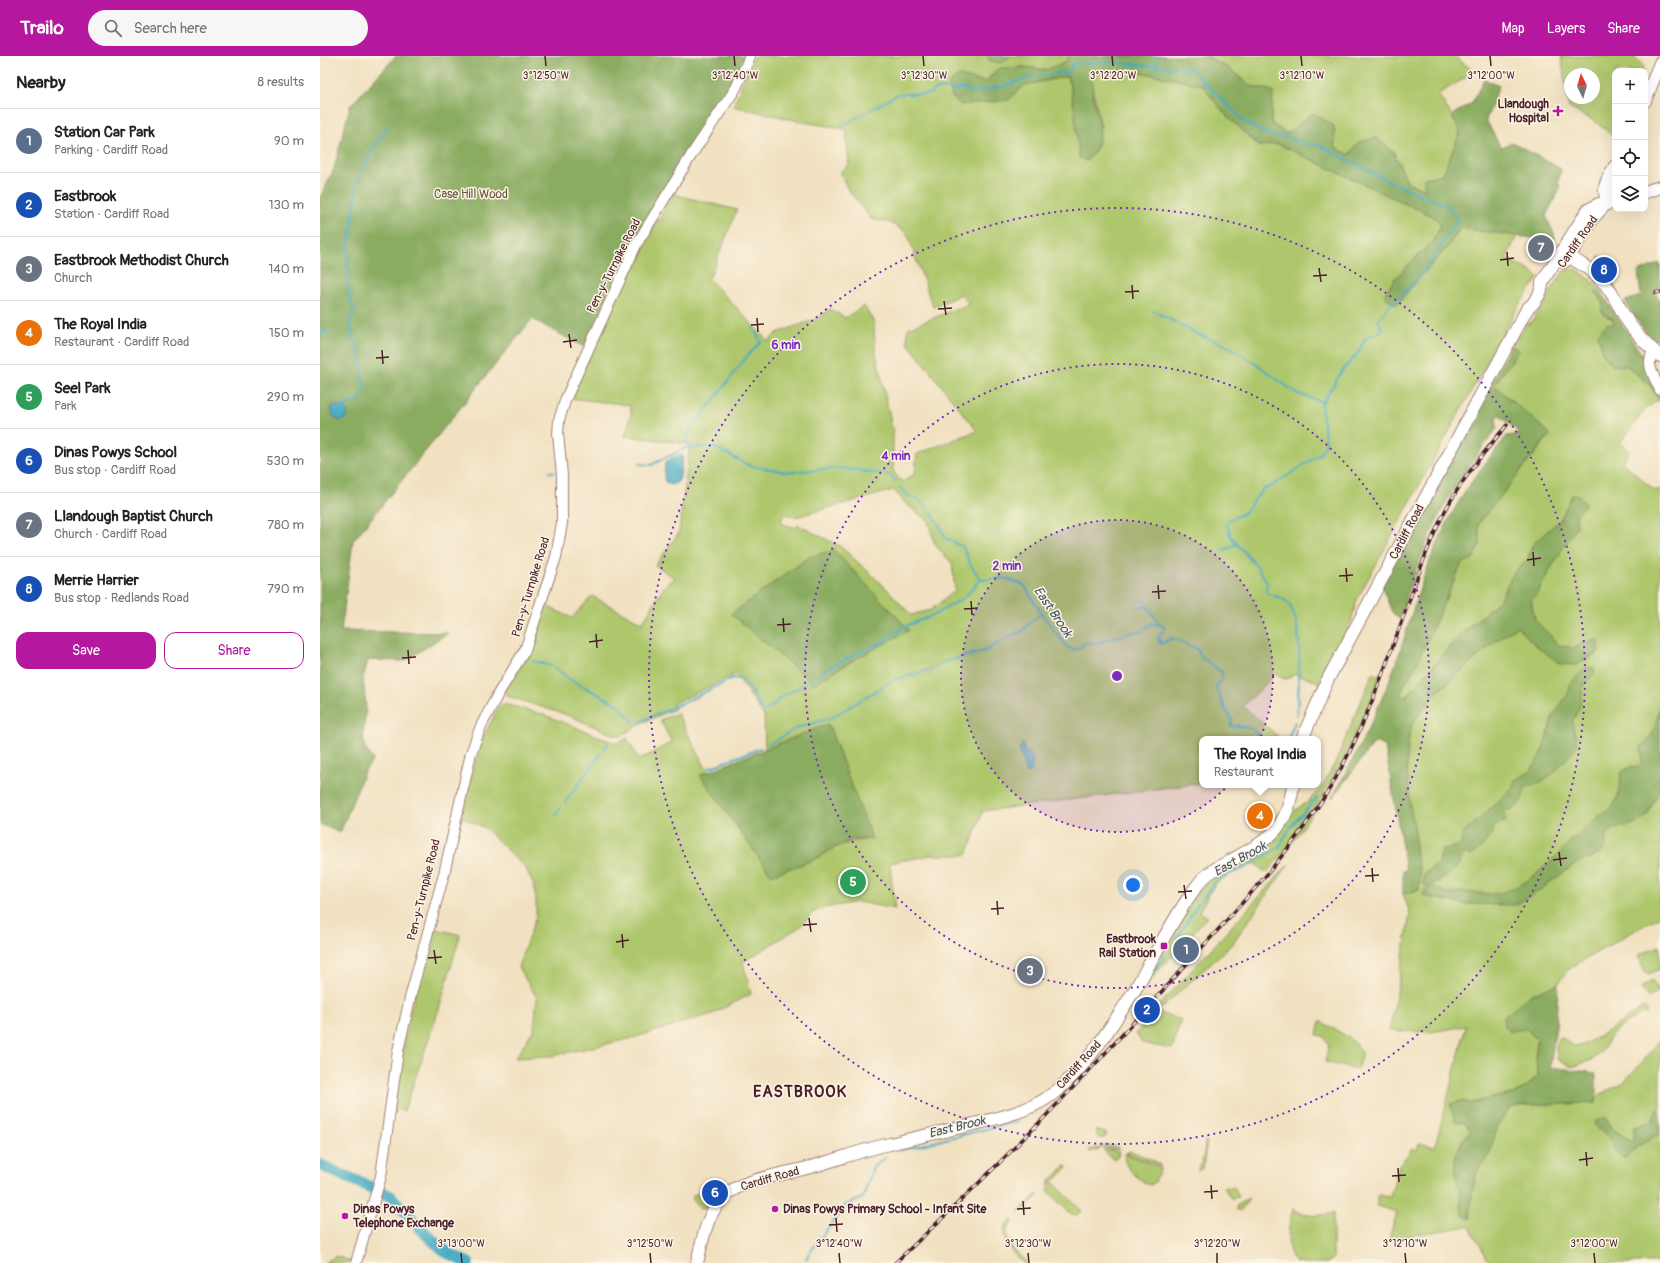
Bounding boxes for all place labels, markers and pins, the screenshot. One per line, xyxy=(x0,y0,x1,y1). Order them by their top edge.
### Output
place label: Llandough Hospital xyxy=(1497,97,1549,126)
marker: Llandough Hospital xyxy=(1552,105,1564,117)
pin: 7 xyxy=(1528,233,1554,263)
pin: 8 xyxy=(1591,255,1617,285)
centre of rings xyxy=(1110,669,1124,683)
pin: 4 xyxy=(1247,801,1273,831)
pin: 5 xyxy=(840,867,866,897)
place label: Eastbrook Rail Station xyxy=(1099,932,1157,961)
pin: 1 xyxy=(1173,935,1199,965)
marker: Eastbrook Rail Station xyxy=(1159,941,1169,951)
pin: 3 xyxy=(1017,956,1043,986)
pin: 2 xyxy=(1134,995,1160,1025)
pin: 6 xyxy=(702,1178,728,1208)
place label: Dinas Powys Telephone Exchange xyxy=(352,1202,455,1231)
place label: Dinas Powys Primary School - Infant Site xyxy=(783,1202,987,1217)
marker: Dinas Powys Primary School - Infant Site xyxy=(770,1204,780,1214)
marker: Dinas Powys Telephone Exchange xyxy=(340,1211,350,1221)

